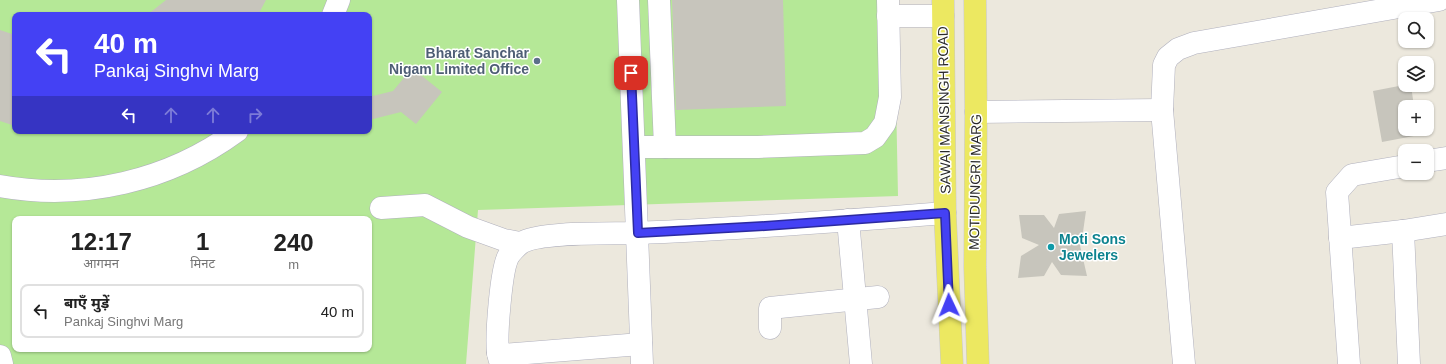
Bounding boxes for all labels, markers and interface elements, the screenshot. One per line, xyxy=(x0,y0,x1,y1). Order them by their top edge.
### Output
map controls xyxy=(1398,12,1434,180)
button: search xyxy=(1398,12,1434,48)
street label: SAWAI MANSINGH ROAD xyxy=(935,26,953,194)
icon: left xyxy=(28,28,80,80)
text: 40 m xyxy=(94,28,158,59)
place label: Bharat Sanchar Nigam Limited Office xyxy=(389,45,530,77)
marker: Bharat Sanchar Nigam Limited Office xyxy=(532,56,542,66)
pin xyxy=(614,56,648,90)
button: layers xyxy=(1398,56,1434,92)
text: Pankaj Singhvi Marg xyxy=(94,61,259,81)
icon: arrive xyxy=(620,62,642,84)
button: + xyxy=(1398,100,1434,136)
icon: left xyxy=(118,104,140,126)
icon: ahead xyxy=(160,104,182,126)
icon: ahead xyxy=(202,104,224,126)
icon: right xyxy=(244,104,266,126)
street label: MOTIDUNGRI MARG xyxy=(966,114,984,250)
button: − xyxy=(1398,144,1434,180)
text: 12:17 xyxy=(70,228,132,255)
text: 1 xyxy=(196,228,209,255)
text: 240 xyxy=(274,229,314,256)
place label: Moti Sons Jewelers xyxy=(1059,231,1126,263)
marker: Moti Sons Jewelers xyxy=(1046,242,1056,252)
text: आगमन xyxy=(83,256,119,271)
text: मिनट xyxy=(190,256,215,271)
text: m xyxy=(288,257,299,272)
position arrow xyxy=(928,284,970,326)
text: बाएँ मुड़ें xyxy=(64,294,109,311)
icon: left xyxy=(30,300,52,322)
text: 40 m xyxy=(321,303,354,320)
text: Pankaj Singhvi Marg xyxy=(64,314,183,329)

